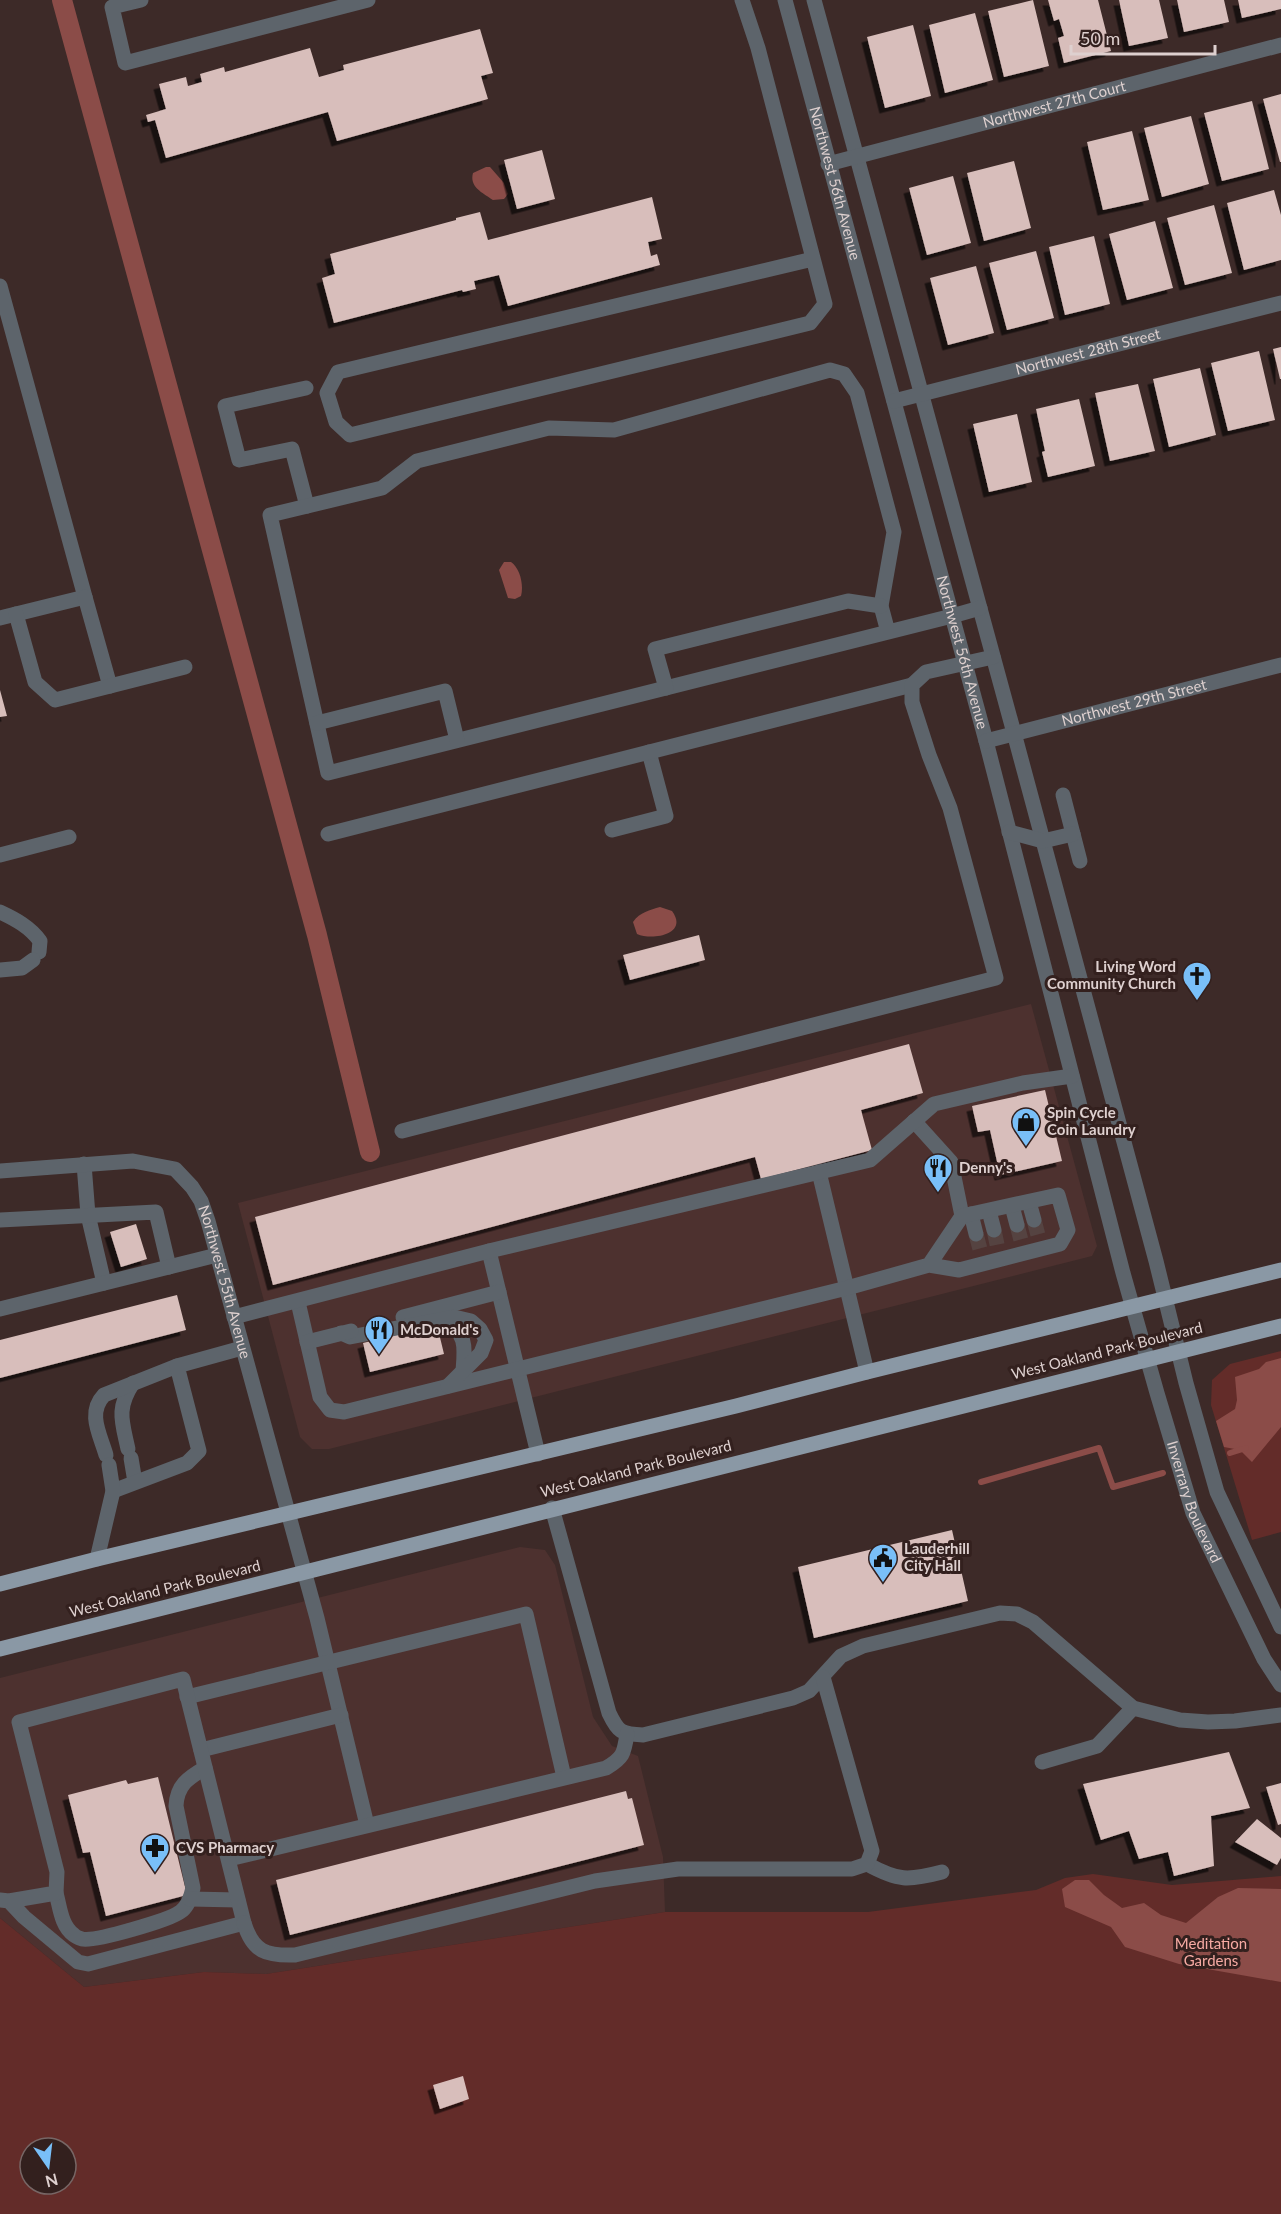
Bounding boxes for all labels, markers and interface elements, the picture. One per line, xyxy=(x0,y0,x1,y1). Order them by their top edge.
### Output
scale bar xyxy=(1071,18,1215,56)
text: 50 m xyxy=(1080,27,1120,49)
street label: Northwest 27th Court xyxy=(981,76,1128,131)
street label: Northwest 56th Avenue xyxy=(806,104,865,262)
street label: Northwest 28th Street xyxy=(1013,324,1163,378)
street label: Northwest 56th Avenue xyxy=(934,573,992,731)
street label: Northwest 29th Street xyxy=(1060,674,1209,729)
place label: Living Word Community Church xyxy=(1047,957,1176,992)
church icon: Living Word Community Church xyxy=(1181,960,1213,1002)
place label: Spin Cycle Coin Laundry xyxy=(1047,1103,1136,1138)
shop icon: Spin Cycle Coin Laundry xyxy=(1010,1106,1042,1148)
restaurant icon: Denny's xyxy=(922,1152,954,1194)
place label: Denny's xyxy=(959,1158,1013,1176)
street label: Northwest 55th Avenue xyxy=(195,1203,255,1361)
restaurant icon: McDonald's xyxy=(363,1314,395,1356)
street label: West Oakland Park Boulevard xyxy=(1009,1318,1204,1383)
place label: McDonald's xyxy=(400,1320,479,1338)
street label: West Oakland Park Boulevard xyxy=(538,1436,733,1501)
street label: Inverrary Boulevard xyxy=(1164,1439,1226,1565)
place label: Lauderhill City Hall xyxy=(904,1539,970,1574)
public building icon: Lauderhill City Hall xyxy=(867,1542,899,1584)
street label: West Oakland Park Boulevard xyxy=(67,1556,262,1621)
pharmacy icon: CVS Pharmacy xyxy=(139,1832,171,1874)
place label: CVS Pharmacy xyxy=(176,1838,274,1856)
park label: Meditation Gardens xyxy=(1175,1934,1247,1969)
north arrow xyxy=(18,2136,78,2196)
text: N xyxy=(43,2170,60,2192)

